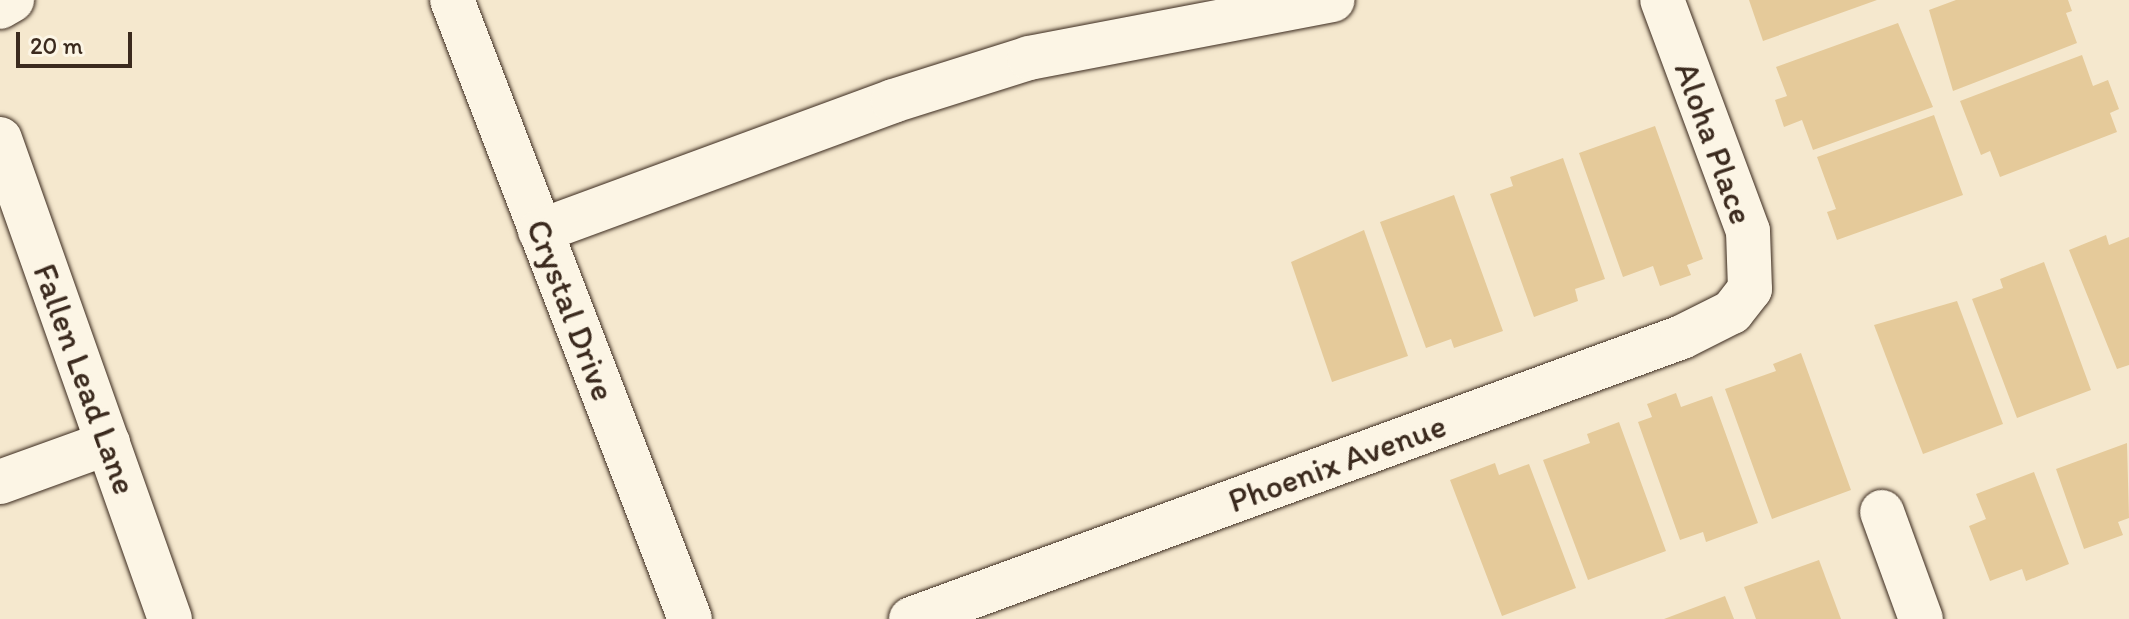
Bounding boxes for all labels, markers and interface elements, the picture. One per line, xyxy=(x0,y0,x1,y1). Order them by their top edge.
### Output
scale bar xyxy=(20,16,136,66)
text: 20 m xyxy=(30,31,83,60)
street label: Aloha Place xyxy=(1666,57,1762,229)
street label: Crystal Drive xyxy=(518,214,624,406)
street label: Fallen Lead Lane xyxy=(24,258,146,500)
street label: Phoenix Avenue xyxy=(1223,405,1451,521)

